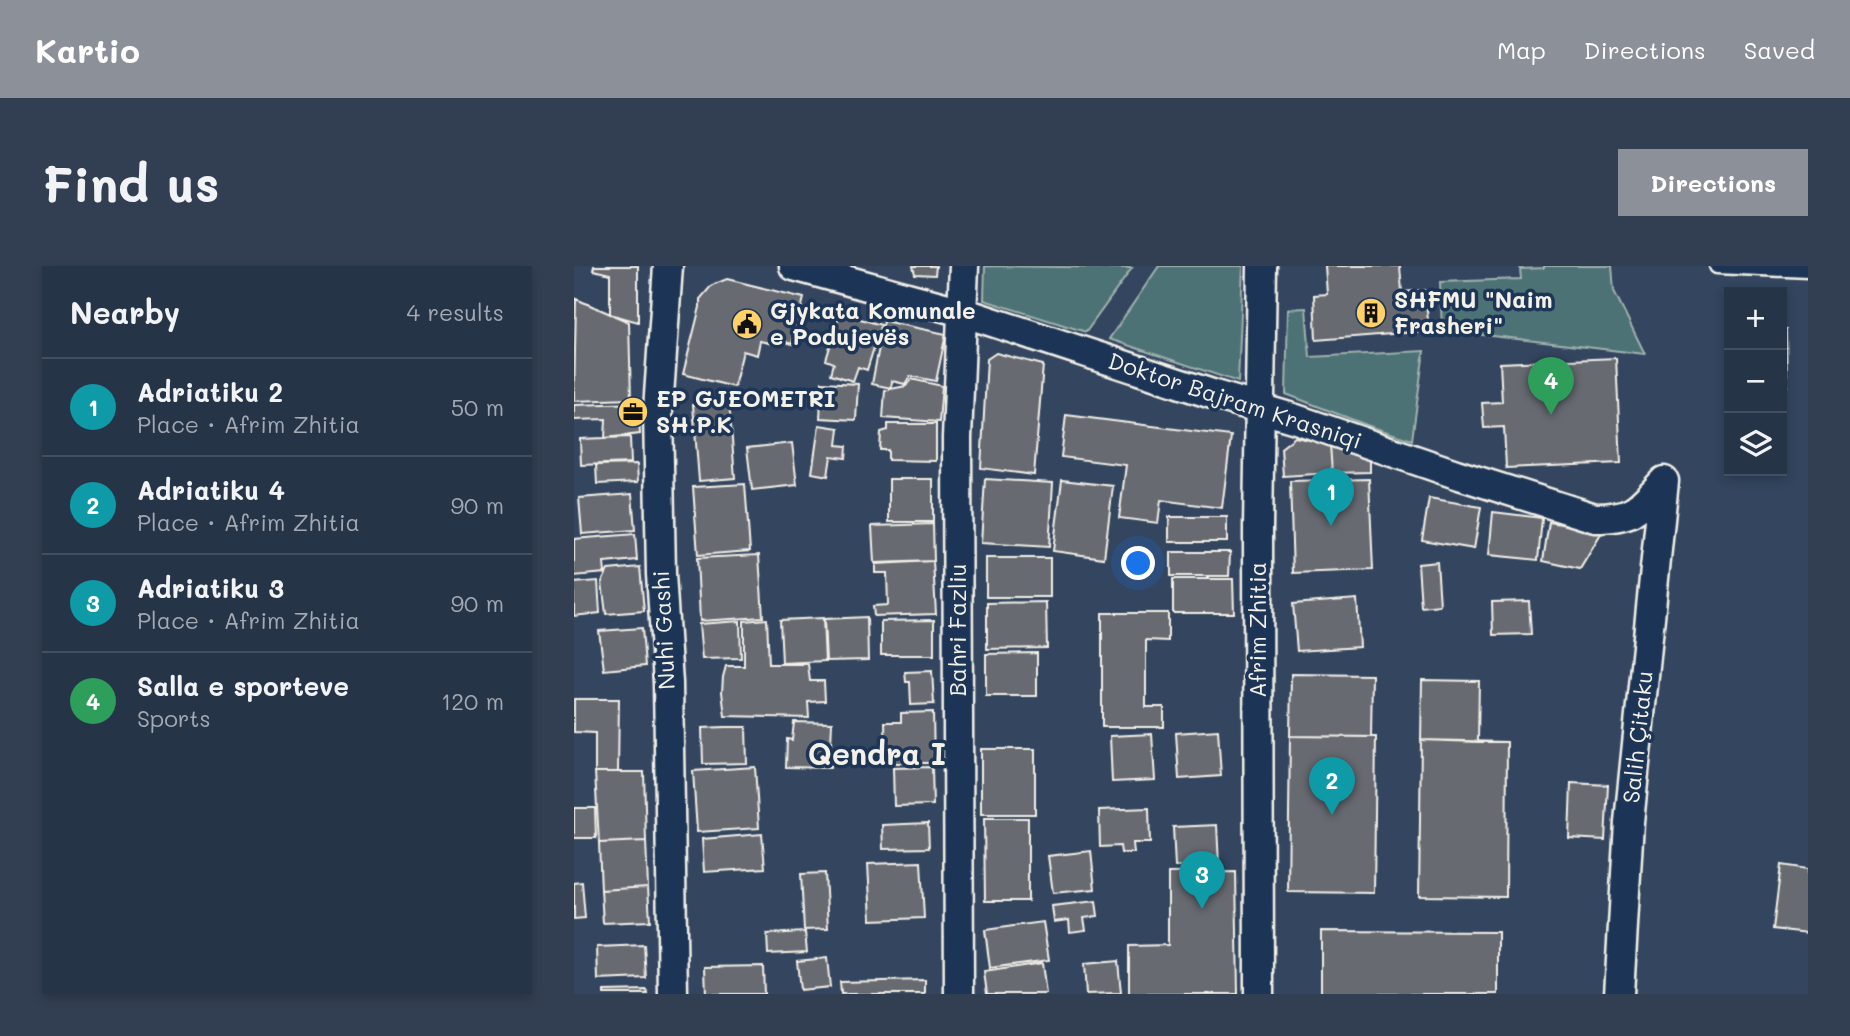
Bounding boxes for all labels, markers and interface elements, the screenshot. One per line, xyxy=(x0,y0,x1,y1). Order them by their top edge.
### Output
text: Kartio xyxy=(35,28,140,71)
text: Map xyxy=(1497,34,1546,65)
text: Directions xyxy=(1584,34,1706,65)
text: Saved xyxy=(1744,34,1815,65)
button: Directions xyxy=(1618,149,1808,216)
text: Find us xyxy=(42,151,220,214)
place label: SHFMU "Naim Frasheri" xyxy=(1394,284,1552,340)
map controls xyxy=(1724,287,1787,476)
button: + xyxy=(1724,287,1787,350)
text: Nearby xyxy=(70,292,180,332)
place label: Gjykata Komunale e Podujevës xyxy=(770,295,976,351)
building icon: SHFMU "Naim Frasheri" xyxy=(1354,296,1388,330)
text: 4 results xyxy=(407,297,504,327)
public building icon: Gjykata Komunale e Podujevës xyxy=(730,307,764,341)
street label: Doktor Bajram Krasniqi xyxy=(1105,345,1366,455)
button: − xyxy=(1724,350,1787,413)
pin: 4 xyxy=(1528,357,1574,415)
text: Adriatiku 2 xyxy=(137,375,283,409)
place label: EP GJEOMETRI SH.P.K xyxy=(656,383,836,439)
text: 1 xyxy=(88,392,98,422)
text: 50 m xyxy=(451,392,504,422)
office icon: EP GJEOMETRI SH.P.K xyxy=(616,395,650,429)
text: Place · Afrim Zhitia xyxy=(137,409,360,439)
button: layers xyxy=(1724,413,1787,476)
pin: 1 xyxy=(1308,468,1354,526)
text: Adriatiku 4 xyxy=(137,473,285,507)
text: 2 xyxy=(87,490,99,520)
text: 90 m xyxy=(451,490,504,520)
text: Place · Afrim Zhitia xyxy=(137,507,360,537)
your location xyxy=(1121,546,1155,580)
street label: Afrim Zhitia xyxy=(1242,562,1272,698)
street label: Bahri Fazliu xyxy=(942,564,972,696)
street label: Nuhi Gashi xyxy=(645,570,681,691)
text: Adriatiku 3 xyxy=(137,571,284,605)
text: 3 xyxy=(86,588,100,618)
text: 90 m xyxy=(451,588,504,618)
text: Place · Afrim Zhitia xyxy=(137,605,360,635)
text: Salla e sporteve xyxy=(137,669,349,703)
street label: Salih Çitaku xyxy=(1615,669,1659,805)
text: 4 xyxy=(86,686,100,716)
text: 120 m xyxy=(441,686,504,716)
text: Sports xyxy=(137,703,211,733)
district label: Qendra I xyxy=(808,733,946,773)
pin: 2 xyxy=(1309,757,1355,815)
pin: 3 xyxy=(1179,851,1225,909)

